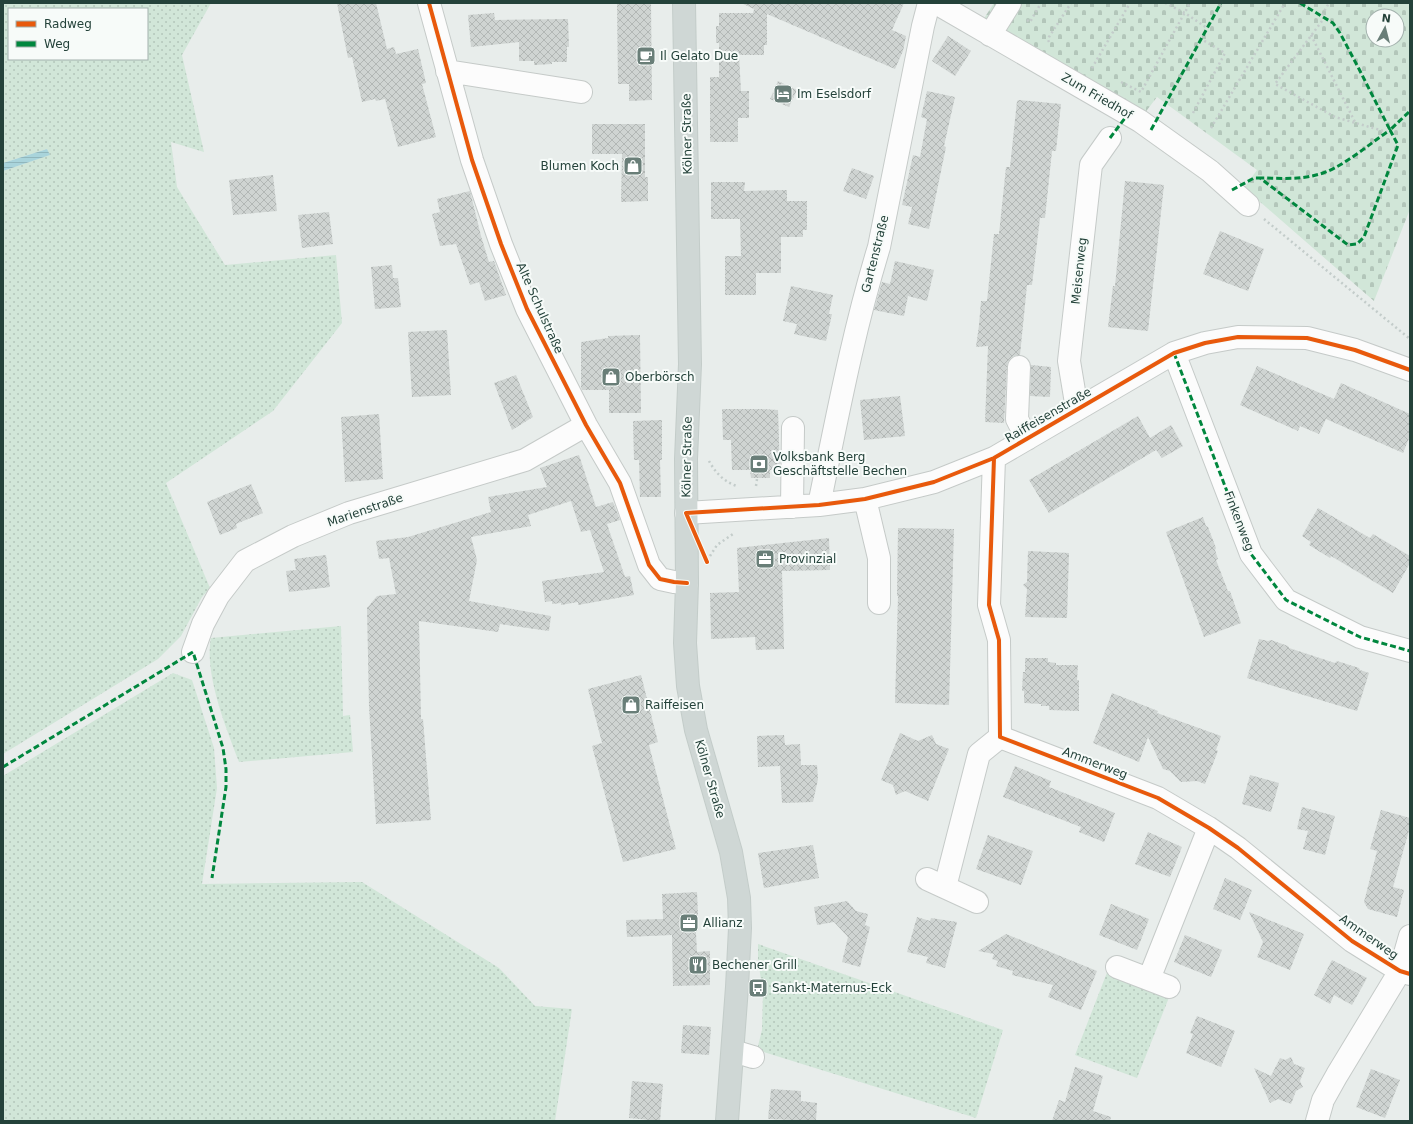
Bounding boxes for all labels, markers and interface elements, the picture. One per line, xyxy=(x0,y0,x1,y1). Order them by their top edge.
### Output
legend xyxy=(8,8,148,60)
north arrow xyxy=(1365,8,1405,48)
text: N xyxy=(1381,12,1392,26)
text: Radweg xyxy=(44,17,92,31)
text: Weg xyxy=(44,37,70,51)
cafe icon: Il Gelato Due xyxy=(635,45,657,67)
place label: Il Gelato Due xyxy=(660,49,738,63)
street label: Zum Friedhof xyxy=(1059,70,1136,122)
hotel icon: Im Eselsdorf xyxy=(772,83,794,105)
place label: Im Eselsdorf xyxy=(797,87,872,101)
street label: Kölner Straße xyxy=(679,93,695,175)
shop icon: Blumen Koch xyxy=(622,155,644,177)
place label: Blumen Koch xyxy=(541,159,619,173)
street label: Gartenstraße xyxy=(859,214,891,294)
street label: Meisenweg xyxy=(1069,237,1089,305)
street label: Alte Schulstraße xyxy=(514,260,566,356)
shop icon: Oberbörsch xyxy=(600,366,622,388)
place label: Oberbörsch xyxy=(625,370,695,384)
street label: Raiffeisenstraße xyxy=(1002,385,1094,445)
street label: Kölner Straße xyxy=(679,416,695,498)
place label: Volksbank Berg Geschäftstelle Bechen xyxy=(773,450,907,478)
bank icon: Volksbank Berg Geschäftstelle Bechen xyxy=(748,453,770,475)
street label: Finkenweg xyxy=(1221,489,1257,553)
street label: Marienstraße xyxy=(325,490,405,530)
office icon: Provinzial xyxy=(754,548,776,570)
place label: Provinzial xyxy=(779,552,836,566)
shop icon: Raiffeisen xyxy=(620,694,642,716)
place label: Raiffeisen xyxy=(645,698,704,712)
street label: Kölner Straße xyxy=(692,738,728,820)
street label: Ammerweg xyxy=(1060,744,1130,782)
office icon: Allianz xyxy=(678,912,700,934)
street label: Ammerweg xyxy=(1337,912,1401,962)
place label: Allianz xyxy=(703,916,742,930)
restaurant icon: Bechener Grill xyxy=(687,954,709,976)
place label: Bechener Grill xyxy=(712,958,797,972)
bus stop icon: Sankt-Maternus-Eck xyxy=(747,977,769,999)
place label: Sankt-Maternus-Eck xyxy=(772,981,892,995)

